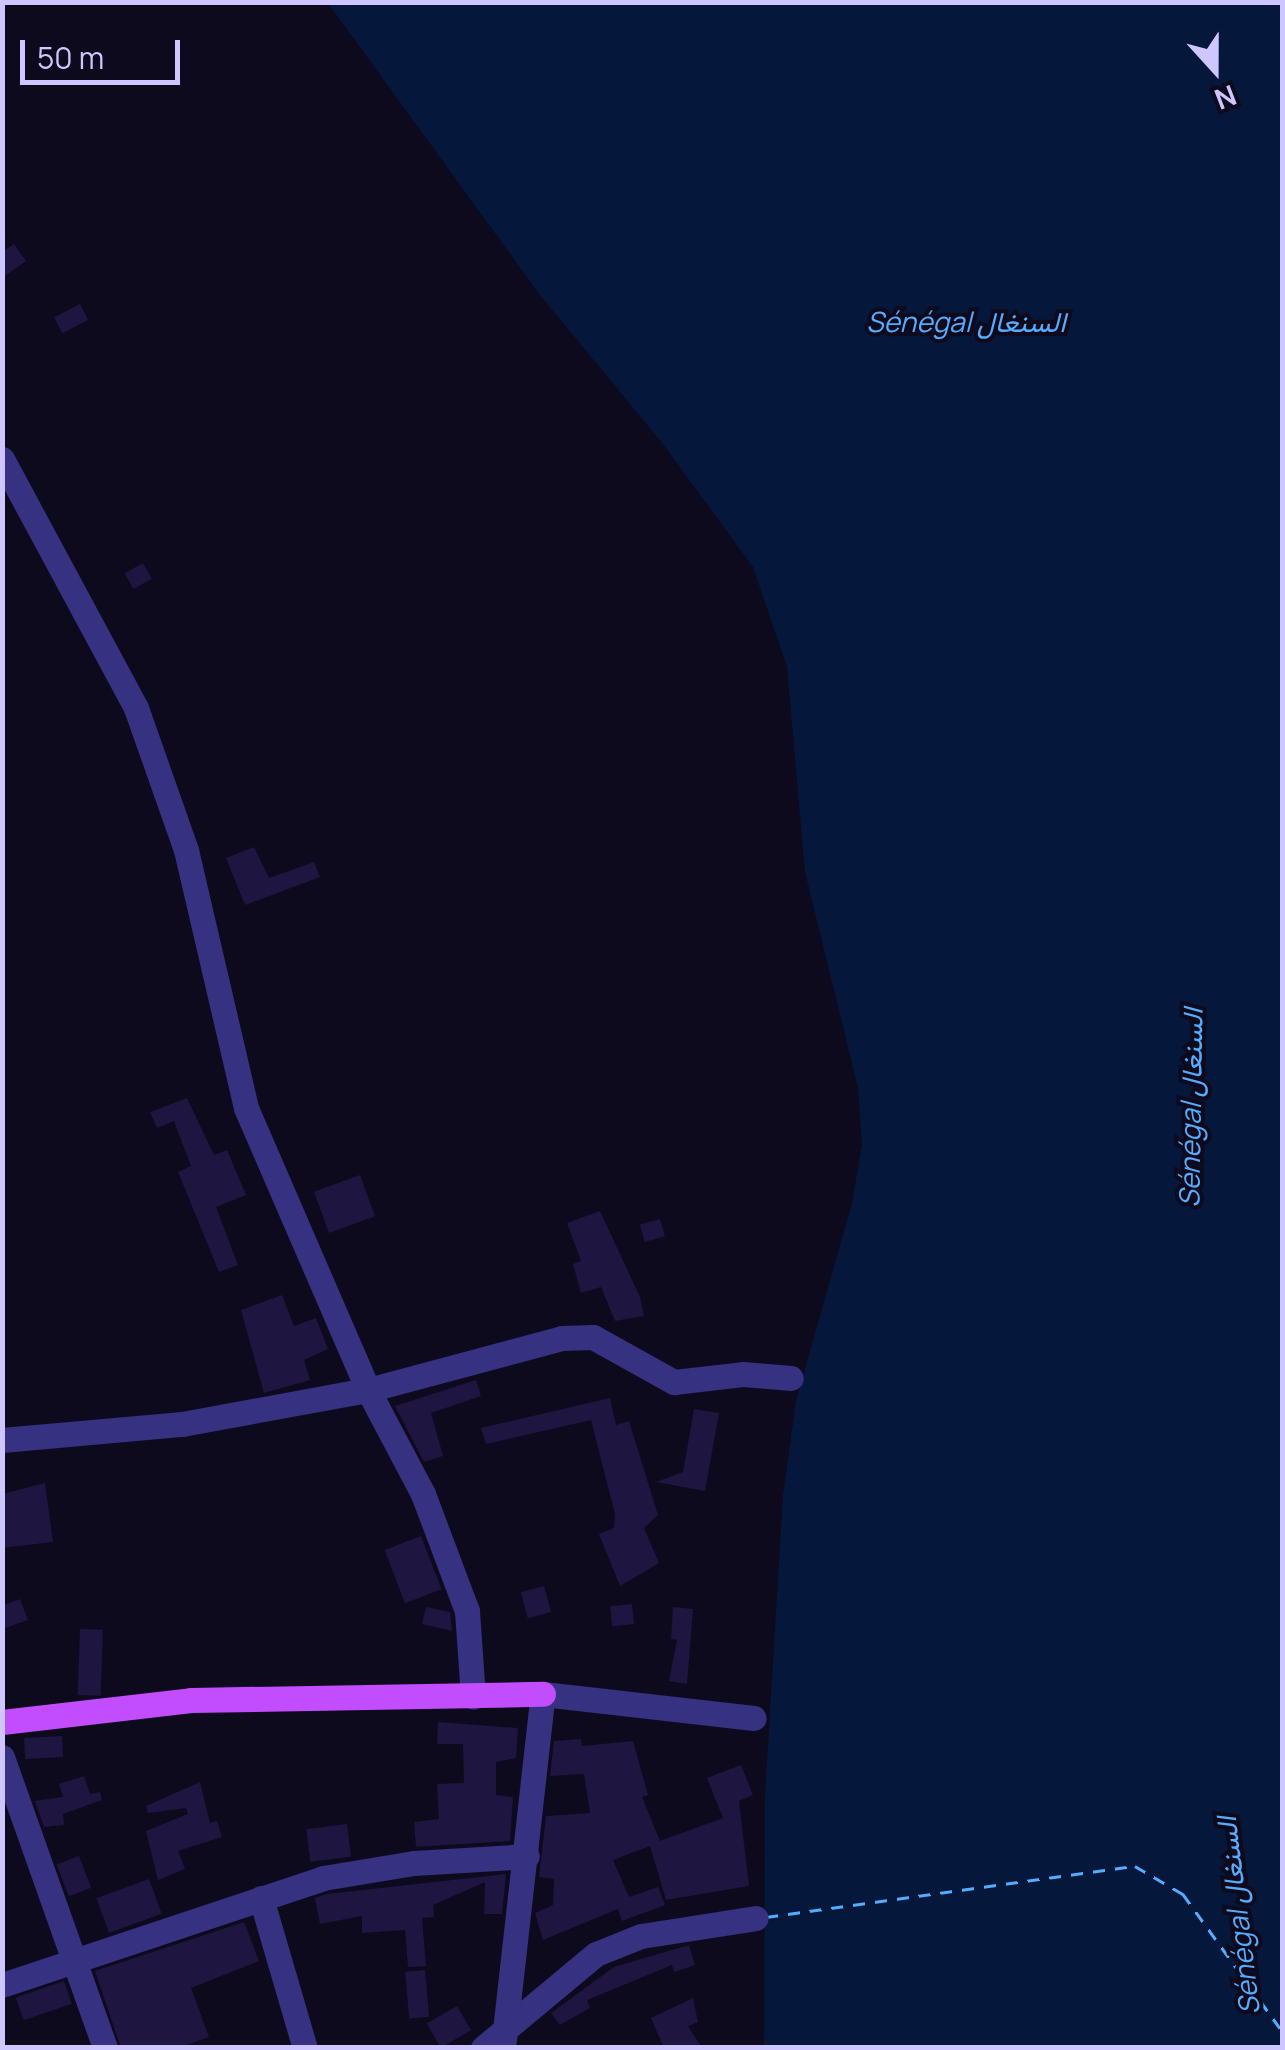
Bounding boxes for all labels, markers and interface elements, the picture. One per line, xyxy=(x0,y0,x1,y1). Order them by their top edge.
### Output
scale bar xyxy=(25,20,185,82)
north arrow xyxy=(1165,20,1265,120)
text: 50 m xyxy=(37,37,104,78)
text: N xyxy=(1210,77,1242,119)
water label: Sénégal السنغال xyxy=(866,304,1066,338)
water label: Sénégal السنغال xyxy=(1171,1008,1209,1208)
water label: Sénégal السنغال xyxy=(1208,1815,1266,2017)

